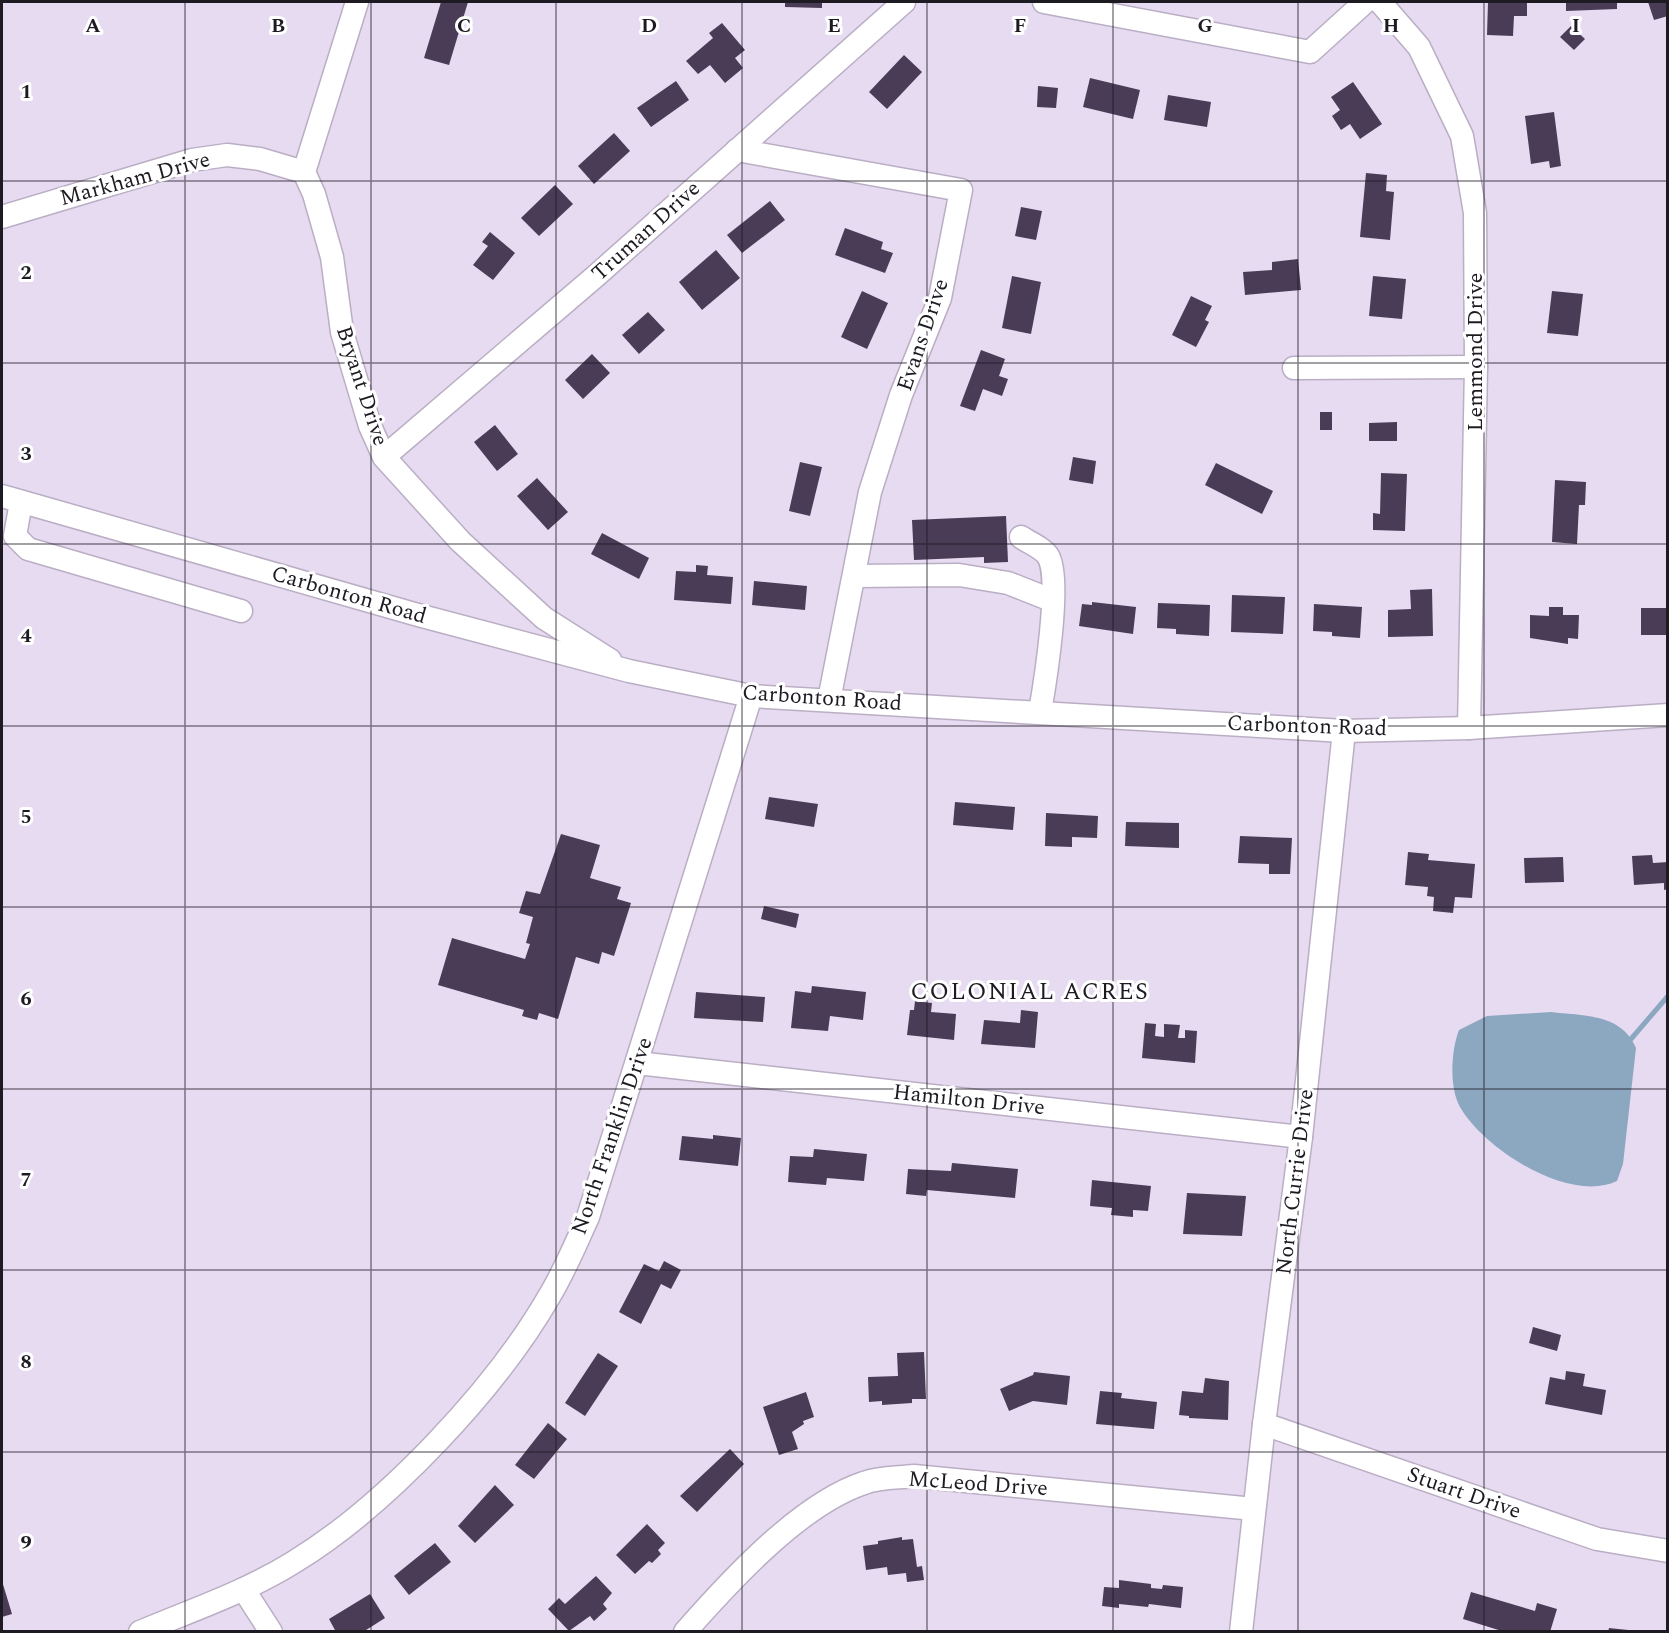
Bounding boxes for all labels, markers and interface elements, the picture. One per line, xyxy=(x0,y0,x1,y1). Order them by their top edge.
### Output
text: A xyxy=(85,11,101,41)
text: B xyxy=(271,11,285,41)
text: C xyxy=(457,11,471,41)
text: D xyxy=(641,11,657,41)
text: E xyxy=(827,11,841,41)
text: F xyxy=(1014,11,1026,41)
text: G xyxy=(1197,11,1213,41)
text: H xyxy=(1383,11,1399,41)
text: I xyxy=(1572,11,1580,41)
text: 1 xyxy=(20,77,32,107)
street label: Markham Drive xyxy=(56,143,214,215)
street label: Truman Drive xyxy=(584,173,708,289)
text: 2 xyxy=(20,258,32,288)
street label: Lemmond Drive xyxy=(1459,273,1492,431)
street label: Evans Drive xyxy=(888,274,958,396)
street label: Bryant Drive xyxy=(327,322,397,450)
text: 3 xyxy=(20,439,32,469)
street label: Carbonton Road xyxy=(267,557,431,633)
text: 4 xyxy=(20,621,32,651)
street label: Carbonton Road xyxy=(741,676,903,720)
street label: Carbonton Road xyxy=(1226,707,1388,745)
text: 5 xyxy=(20,802,32,832)
district label: COLONIAL ACRES xyxy=(911,974,1149,1010)
text: 6 xyxy=(20,984,32,1014)
street label: North Franklin Drive xyxy=(563,1033,661,1239)
street label: Hamilton Drive xyxy=(891,1076,1047,1124)
street label: North Currie Drive xyxy=(1267,1087,1323,1277)
text: 7 xyxy=(20,1165,32,1195)
text: 8 xyxy=(20,1347,32,1377)
street label: Stuart Drive xyxy=(1403,1458,1525,1528)
street label: McLeod Drive xyxy=(907,1463,1049,1505)
text: 9 xyxy=(20,1528,32,1558)

